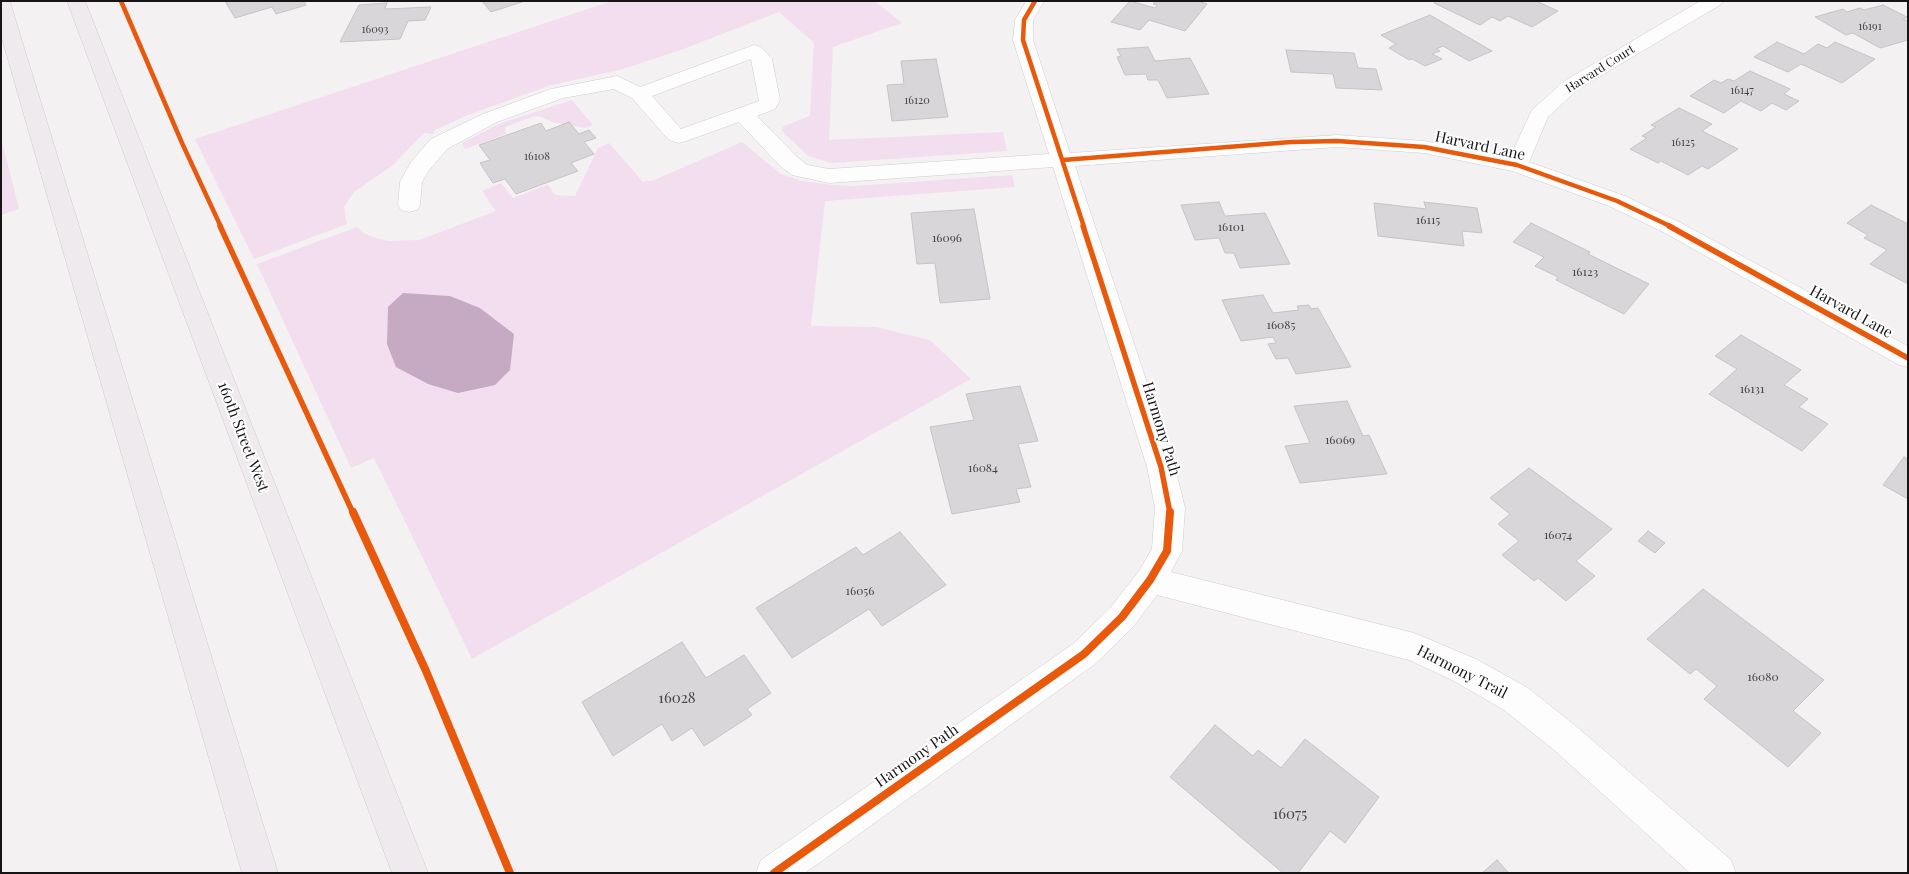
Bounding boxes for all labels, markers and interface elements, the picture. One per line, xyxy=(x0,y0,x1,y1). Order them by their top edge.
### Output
house number: 16191 xyxy=(1858,20,1882,34)
house number: 16093 xyxy=(362,23,388,37)
street label: Harvard Court xyxy=(1563,42,1637,96)
house number: 16147 xyxy=(1730,84,1754,98)
house number: 16120 xyxy=(904,94,930,108)
street label: Harvard Lane xyxy=(1433,128,1527,164)
house number: 16125 xyxy=(1671,136,1695,150)
house number: 16108 xyxy=(524,150,550,164)
house number: 16115 xyxy=(1416,213,1440,227)
house number: 16101 xyxy=(1218,220,1244,234)
house number: 16096 xyxy=(932,231,962,245)
house number: 16123 xyxy=(1572,265,1598,279)
street label: Harvard Lane xyxy=(1806,282,1896,342)
house number: 16085 xyxy=(1266,318,1296,332)
street label: 160th Street West xyxy=(214,379,272,495)
street label: Harmony Path xyxy=(1138,380,1184,478)
house number: 16131 xyxy=(1740,382,1764,396)
house number: 16069 xyxy=(1325,433,1355,447)
house number: 16084 xyxy=(968,461,998,475)
house number: 16074 xyxy=(1544,528,1572,542)
house number: 16056 xyxy=(845,584,875,598)
street label: Harmony Trail xyxy=(1414,641,1510,703)
house number: 16080 xyxy=(1747,670,1779,684)
house number: 16028 xyxy=(658,689,696,707)
street label: Harmony Path xyxy=(872,721,962,791)
house number: 16075 xyxy=(1273,805,1307,823)

